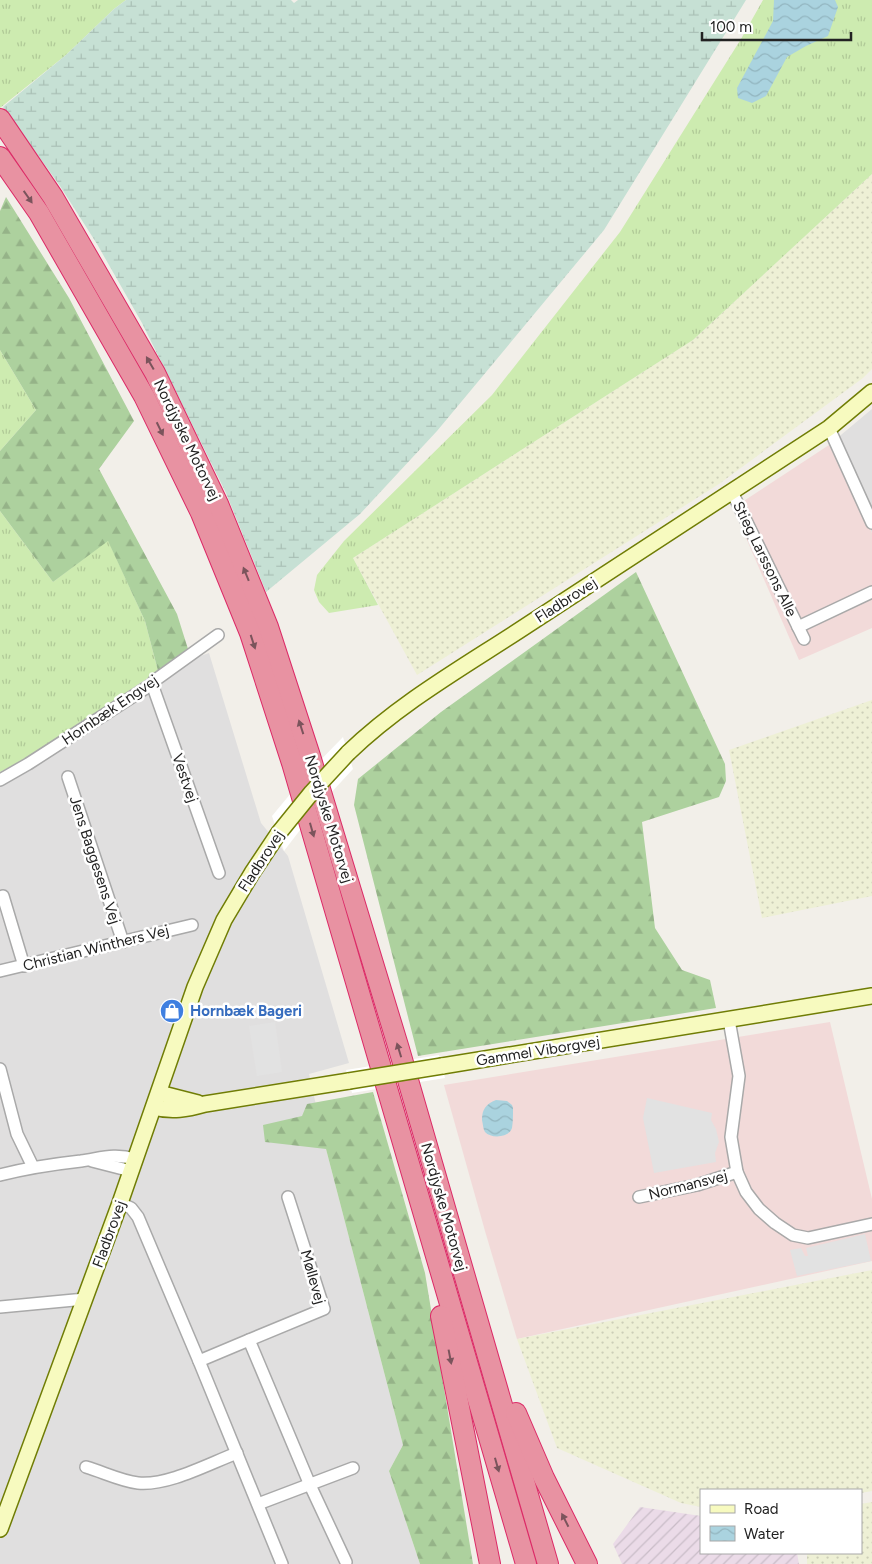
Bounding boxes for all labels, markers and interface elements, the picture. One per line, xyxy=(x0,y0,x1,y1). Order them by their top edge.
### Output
scale bar xyxy=(702,10,851,42)
text: 100 m xyxy=(710,18,752,36)
one-way arrow xyxy=(23,190,33,203)
one-way arrow xyxy=(145,357,154,370)
street label: Nordjyske Motorvej xyxy=(150,376,224,504)
one-way arrow xyxy=(156,422,164,436)
street label: Stieg Larssons Alle xyxy=(729,498,801,620)
one-way arrow xyxy=(242,567,250,582)
street label: Fladbrovej xyxy=(532,573,600,627)
one-way arrow xyxy=(249,635,257,650)
street label: Hornbæk Engvej xyxy=(58,671,162,749)
one-way arrow xyxy=(297,720,304,735)
street label: Vestvej xyxy=(168,751,202,805)
street label: Nordjyske Motorvej xyxy=(301,753,357,885)
street label: Jens Baggesens Vej xyxy=(66,794,124,926)
one-way arrow xyxy=(308,823,316,838)
street label: Fladbrovej xyxy=(234,827,288,895)
street label: Christian Winthers Vej xyxy=(21,921,171,975)
shop icon: Hornbæk Bageri xyxy=(159,998,185,1024)
place label: Hornbæk Bageri xyxy=(190,1002,302,1020)
street label: Gammel Viborgvej xyxy=(475,1032,601,1070)
one-way arrow xyxy=(394,1043,402,1058)
street label: Nordjyske Motorvej xyxy=(417,1141,471,1273)
street label: Normansvej xyxy=(647,1166,729,1204)
street label: Fladbrovej xyxy=(89,1198,129,1270)
street label: Møllevej xyxy=(297,1248,329,1306)
one-way arrow xyxy=(446,1349,454,1365)
one-way arrow xyxy=(494,1458,502,1473)
legend xyxy=(700,1489,862,1554)
text: Road xyxy=(744,1500,779,1518)
one-way arrow xyxy=(561,1513,569,1528)
text: Water xyxy=(744,1525,784,1543)

